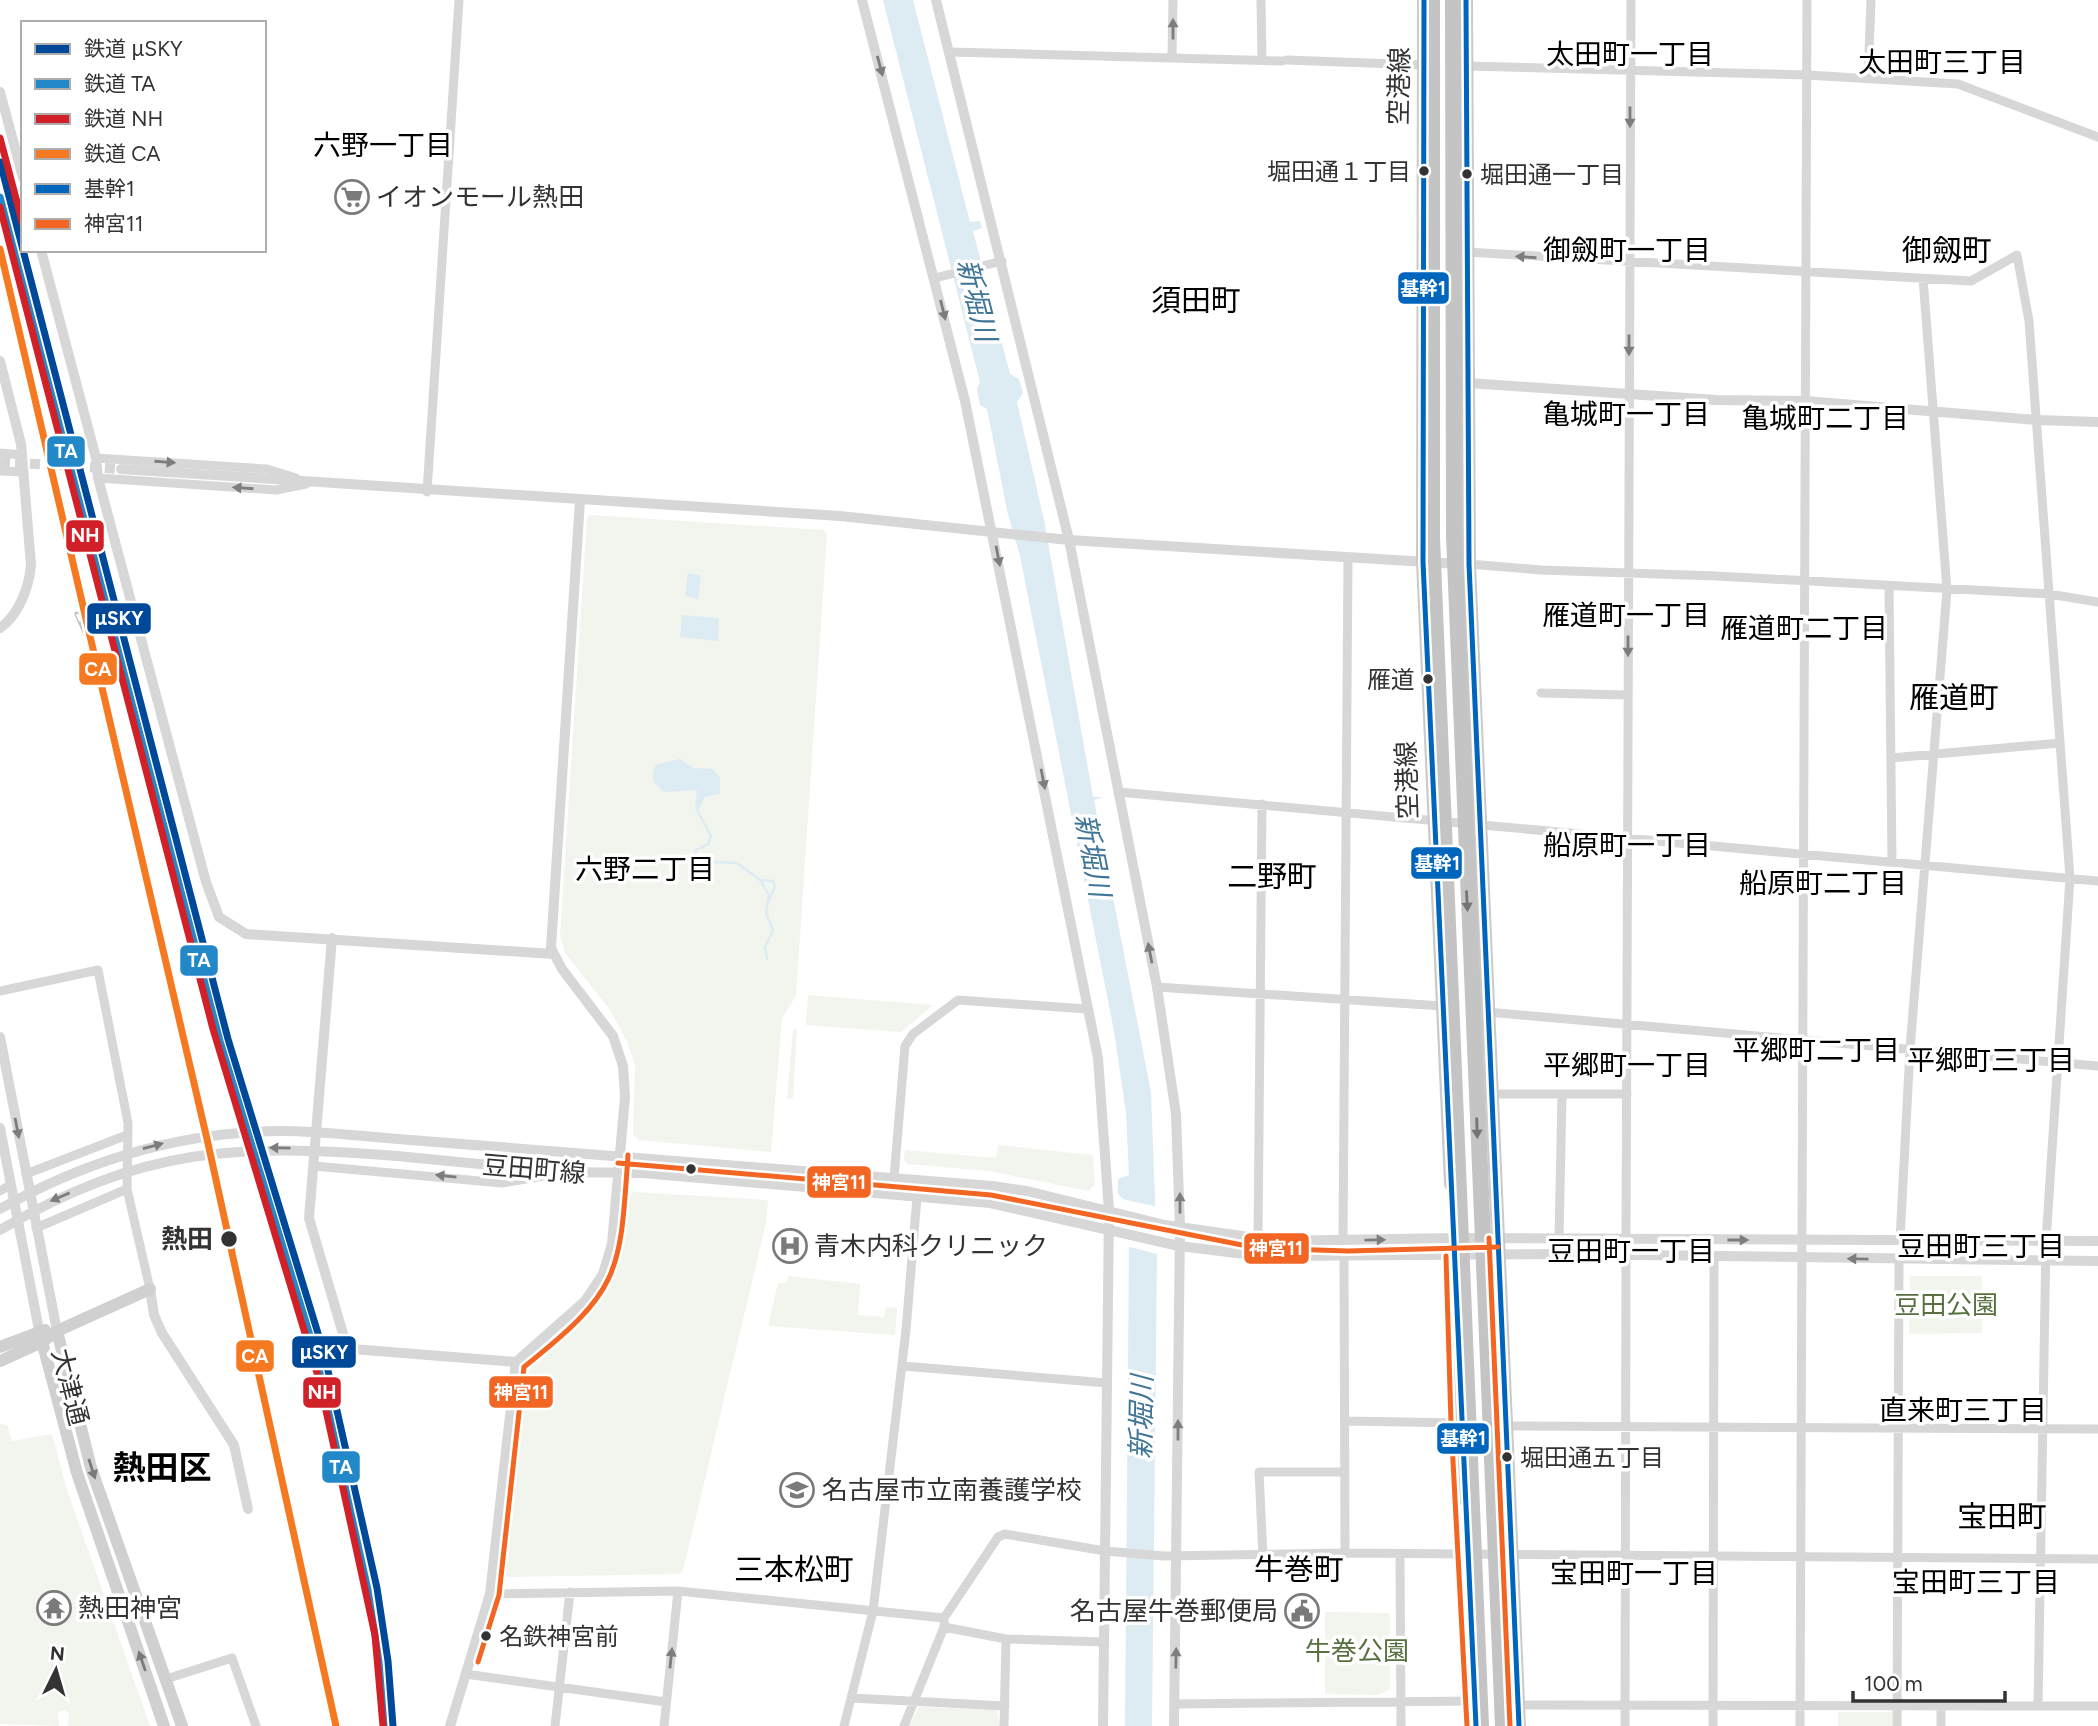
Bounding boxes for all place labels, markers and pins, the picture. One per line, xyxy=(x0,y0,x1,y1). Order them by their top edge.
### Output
place label: 堀田通１丁目 xyxy=(1267,157,1411,186)
place label: 堀田通一丁目 xyxy=(1480,160,1624,189)
marker: 堀田通１丁目 xyxy=(1417,164,1431,178)
marker: 堀田通一丁目 xyxy=(1460,167,1474,181)
supermarket icon: イオンモール熱田 xyxy=(333,178,371,216)
place label: イオンモール熱田 xyxy=(376,181,584,213)
place label: 雁道 xyxy=(1367,665,1415,694)
marker: 雁道 xyxy=(1421,672,1435,686)
unlabelled marker xyxy=(684,1162,698,1176)
place label: 熱田 xyxy=(161,1223,213,1255)
hospital icon: 青木内科クリニック xyxy=(771,1227,809,1265)
marker: 熱田 xyxy=(219,1229,239,1249)
place label: 青木内科クリニック xyxy=(814,1230,1048,1262)
place label: 堀田通五丁目 xyxy=(1520,1443,1664,1472)
marker: 堀田通五丁目 xyxy=(1500,1450,1514,1464)
school or university icon: 名古屋市立南養護学校 xyxy=(778,1471,816,1509)
place label: 名古屋市立南養護学校 xyxy=(822,1474,1082,1506)
temple icon: 熱田神宮 xyxy=(35,1589,73,1627)
place label: 熱田神宮 xyxy=(78,1592,182,1624)
public building icon: 名古屋牛巻郵便局 xyxy=(1283,1592,1321,1630)
place label: 名古屋牛巻郵便局 xyxy=(1070,1595,1278,1627)
place label: 名鉄神宮前 xyxy=(499,1622,619,1651)
marker: 名鉄神宮前 xyxy=(479,1629,493,1643)

